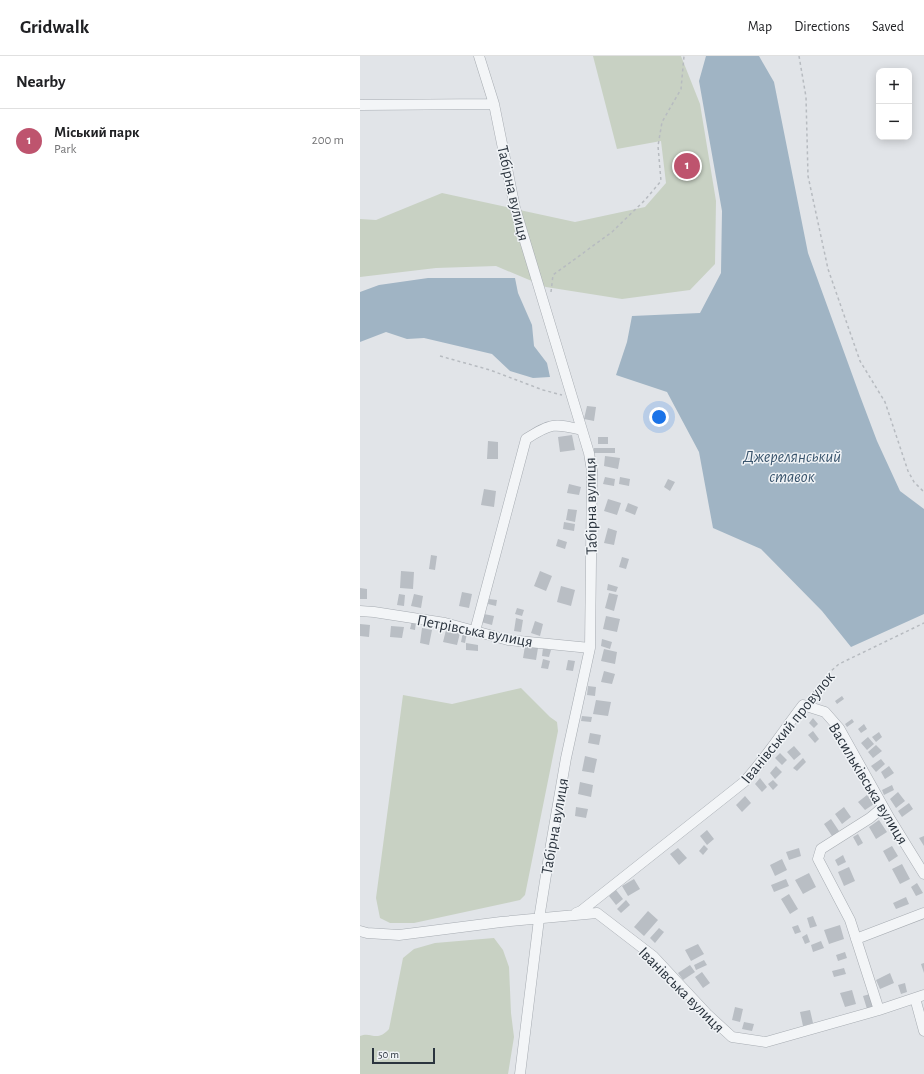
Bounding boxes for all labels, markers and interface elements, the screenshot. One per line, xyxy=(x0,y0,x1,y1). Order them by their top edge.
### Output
text: Gridwalk xyxy=(20,18,89,37)
text: Map xyxy=(748,20,772,34)
text: Directions xyxy=(794,20,850,34)
text: Saved xyxy=(872,20,904,34)
map controls xyxy=(876,68,912,140)
button: + xyxy=(876,68,912,104)
text: Nearby xyxy=(16,73,66,90)
button: − xyxy=(876,104,912,140)
text: Міський парк xyxy=(54,125,139,140)
text: 1 xyxy=(27,134,31,147)
text: 200 m xyxy=(312,134,344,147)
text: Park xyxy=(54,143,76,156)
street label: Табірна вулиця xyxy=(493,144,532,243)
pin: 1 xyxy=(674,151,700,181)
your location xyxy=(649,407,669,427)
water label: Джерелянський ставок xyxy=(742,448,841,485)
street label: Табірна вулиця xyxy=(582,457,601,555)
street label: Петрівська вулиця xyxy=(415,612,534,651)
street label: Іванівський провулок xyxy=(738,668,839,787)
street label: Васильківська вулиця xyxy=(825,720,911,848)
street label: Табірна вулиця xyxy=(539,777,572,876)
street label: Іванівська вулиця xyxy=(635,944,727,1036)
scale bar xyxy=(372,1046,435,1065)
text: 50 m xyxy=(378,1049,399,1060)

